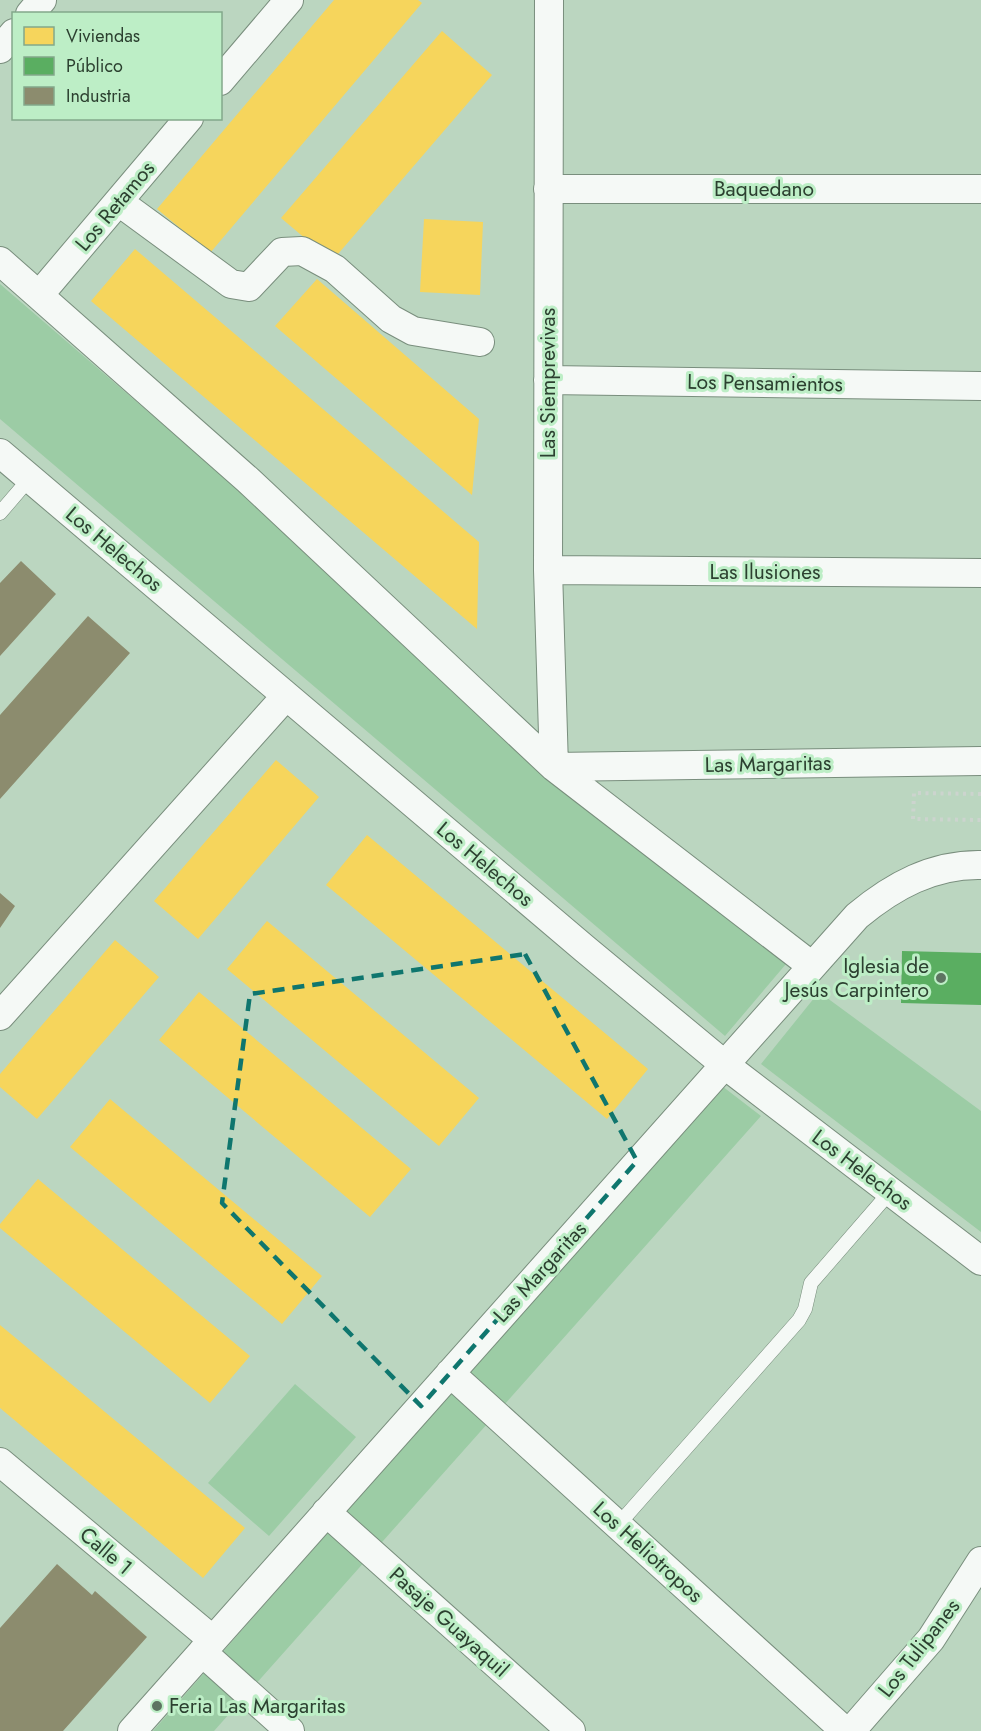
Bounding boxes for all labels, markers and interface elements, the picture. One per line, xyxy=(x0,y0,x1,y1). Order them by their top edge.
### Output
legend xyxy=(12,12,222,120)
text: Viviendas xyxy=(66,23,140,49)
text: Público xyxy=(66,53,123,79)
text: Industria xyxy=(66,83,131,109)
street label: Los Retamos xyxy=(68,154,162,258)
street label: Baquedano xyxy=(714,174,814,204)
street label: Las Siemprevivas xyxy=(533,308,563,458)
street label: Los Pensamientos xyxy=(687,367,843,399)
street label: Los Helechos xyxy=(59,500,169,598)
street label: Las Ilusiones xyxy=(709,557,821,587)
street label: Las Margaritas xyxy=(704,748,832,780)
street label: Los Helechos xyxy=(430,815,540,913)
place label: Iglesia de Jesús Carpintero xyxy=(782,951,929,1005)
marker: Iglesia de Jesús Carpintero xyxy=(934,971,948,985)
street label: Los Helechos xyxy=(806,1122,918,1218)
street label: Las Margaritas xyxy=(486,1215,594,1329)
street label: Los Heliotropos xyxy=(586,1494,710,1610)
street label: Calle 1 xyxy=(73,1520,139,1582)
street label: Pasaje Guayaquil xyxy=(383,1560,515,1684)
street label: Los Tulipanes xyxy=(871,1592,967,1704)
place label: Feria Las Margaritas xyxy=(169,1691,345,1721)
marker: Feria Las Margaritas xyxy=(150,1699,164,1713)

